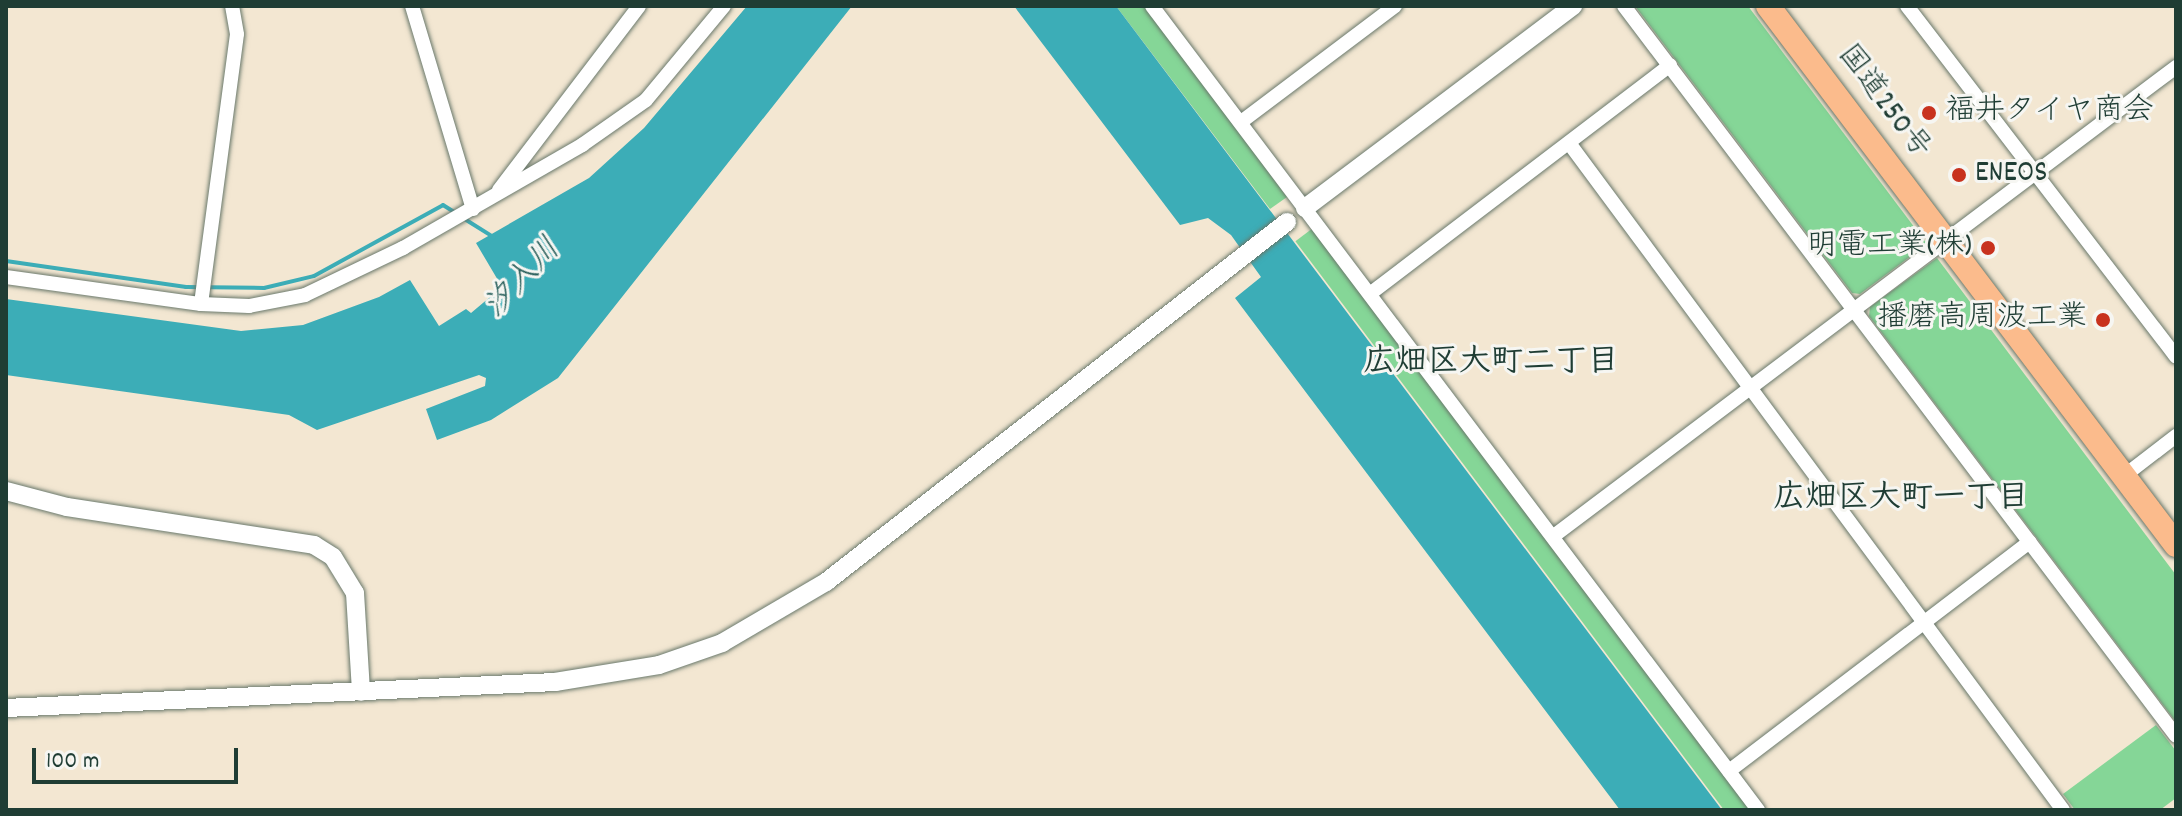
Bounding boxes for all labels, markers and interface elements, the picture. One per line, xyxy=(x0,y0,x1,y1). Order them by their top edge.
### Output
street label: 国道250号 xyxy=(1827,39,1937,167)
place label: 福井タイヤ商会 xyxy=(1945,95,2155,131)
marker: 福井タイヤ商会 xyxy=(1920,104,1938,122)
place label: ENEOS xyxy=(1975,157,2048,193)
marker: ENEOS xyxy=(1950,166,1968,184)
place label: 明電工業(株) xyxy=(1807,230,1972,266)
water label: 汐入川 xyxy=(477,232,571,328)
marker: 明電工業(株) xyxy=(1979,239,1997,257)
place label: 播磨高周波工業 xyxy=(1877,302,2087,338)
marker: 播磨高周波工業 xyxy=(2094,311,2112,329)
district label: 広畑区大町二丁目 xyxy=(1363,345,1619,383)
district label: 広畑区大町一丁目 xyxy=(1773,481,2029,519)
scale bar xyxy=(36,732,242,782)
text: 100 m xyxy=(46,745,99,779)

